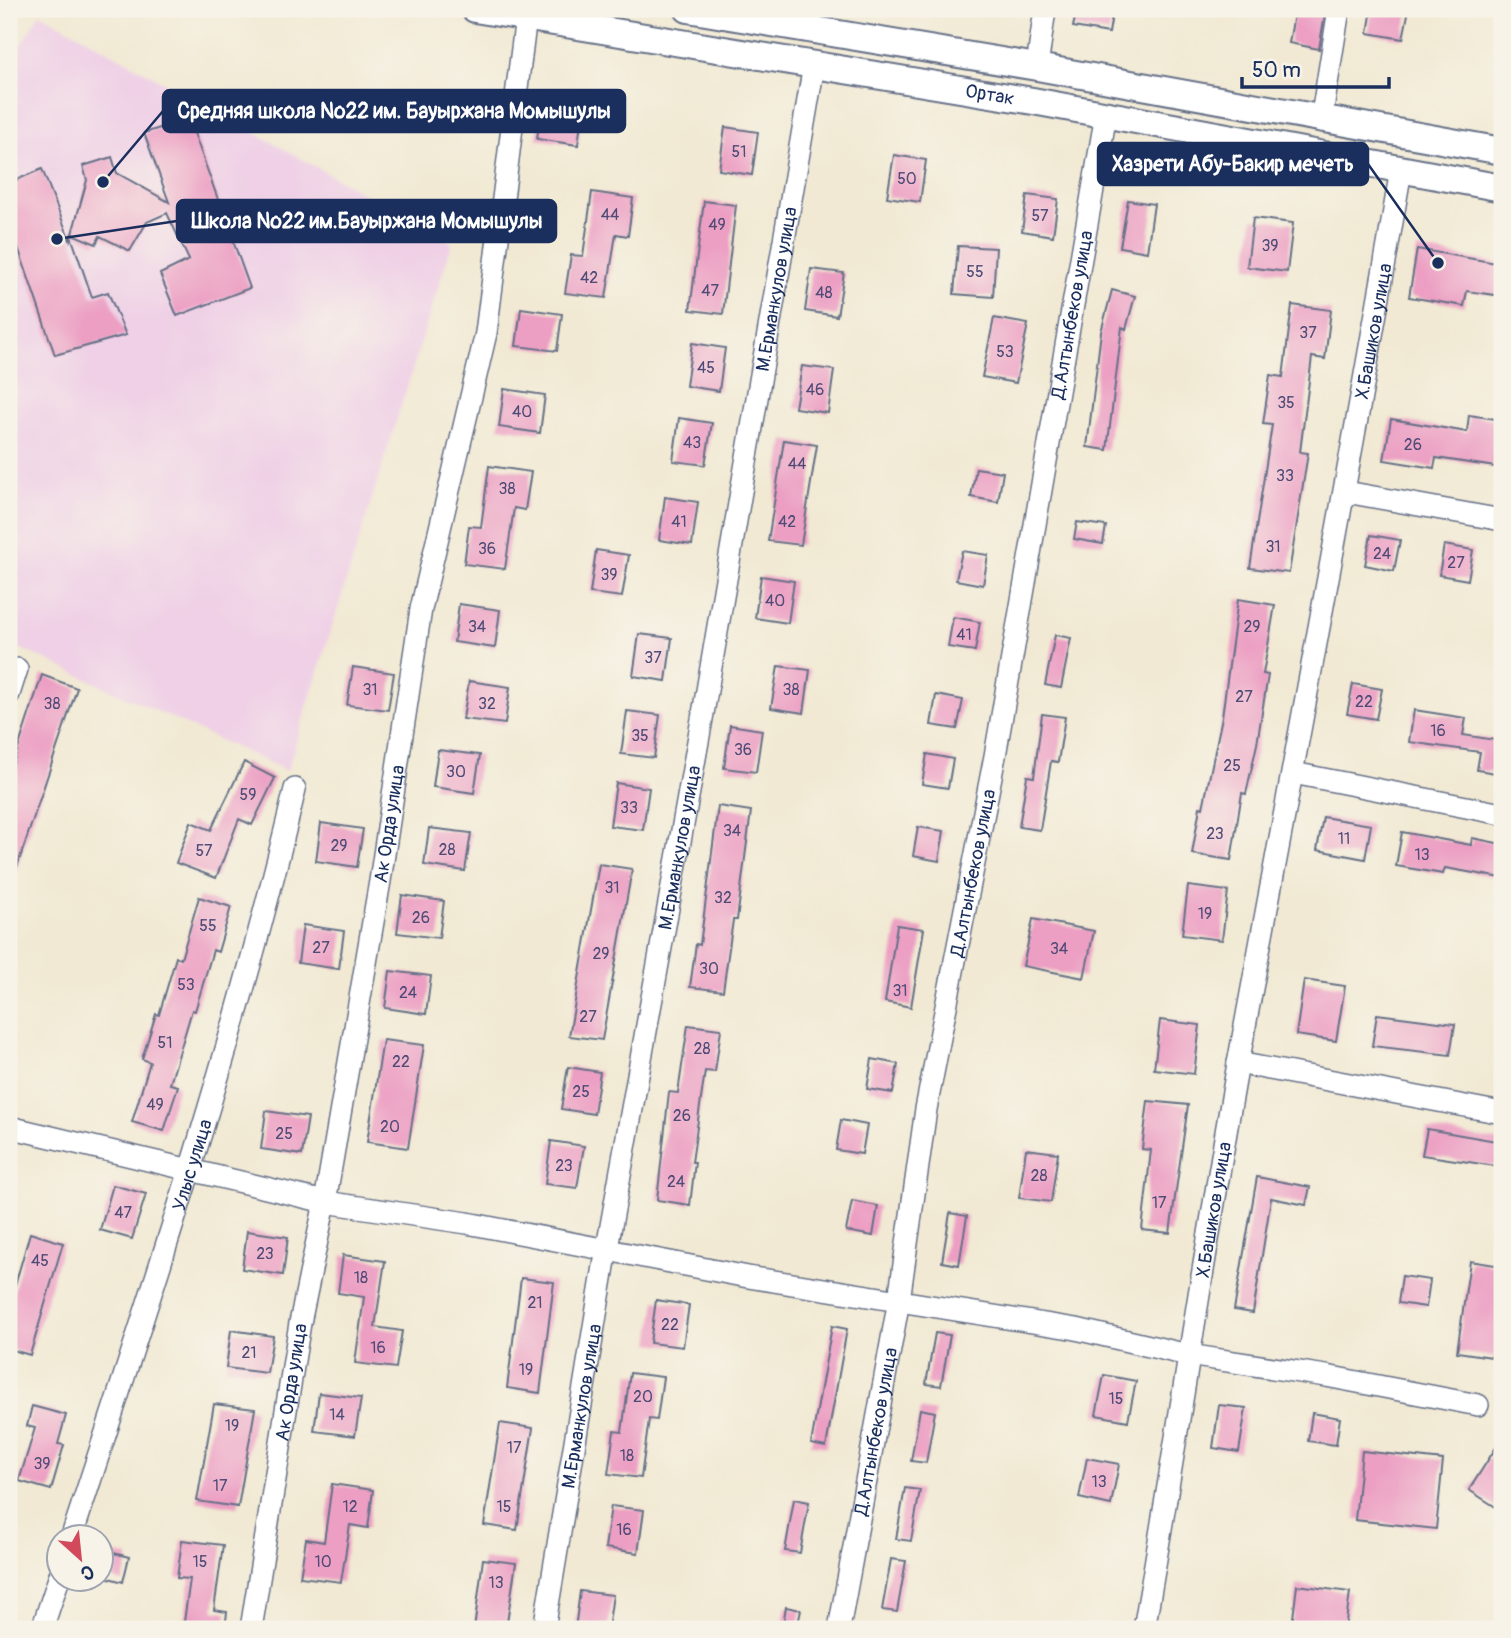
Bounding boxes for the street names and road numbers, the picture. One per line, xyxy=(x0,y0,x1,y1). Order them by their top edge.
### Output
street label: Ортак xyxy=(964,79,1016,111)
street label: М.Ерманкулов улица xyxy=(751,205,803,373)
street label: Д.Алтынбеков улица xyxy=(1046,229,1099,402)
street label: Х.Башиков улица xyxy=(1350,261,1398,401)
street label: Ак Орда улица xyxy=(369,763,410,885)
street label: М.Ерманкулов улица xyxy=(653,764,706,932)
street label: Д.Алтынбеков улица xyxy=(945,787,1001,960)
street label: Улыс улица xyxy=(167,1116,218,1214)
street label: Х.Башиков улица xyxy=(1191,1140,1237,1280)
street label: Ак Орда улица xyxy=(270,1321,313,1443)
street label: М.Ерманкулов улица xyxy=(556,1322,607,1490)
street label: Д.Алтынбеков улица xyxy=(849,1345,903,1518)

